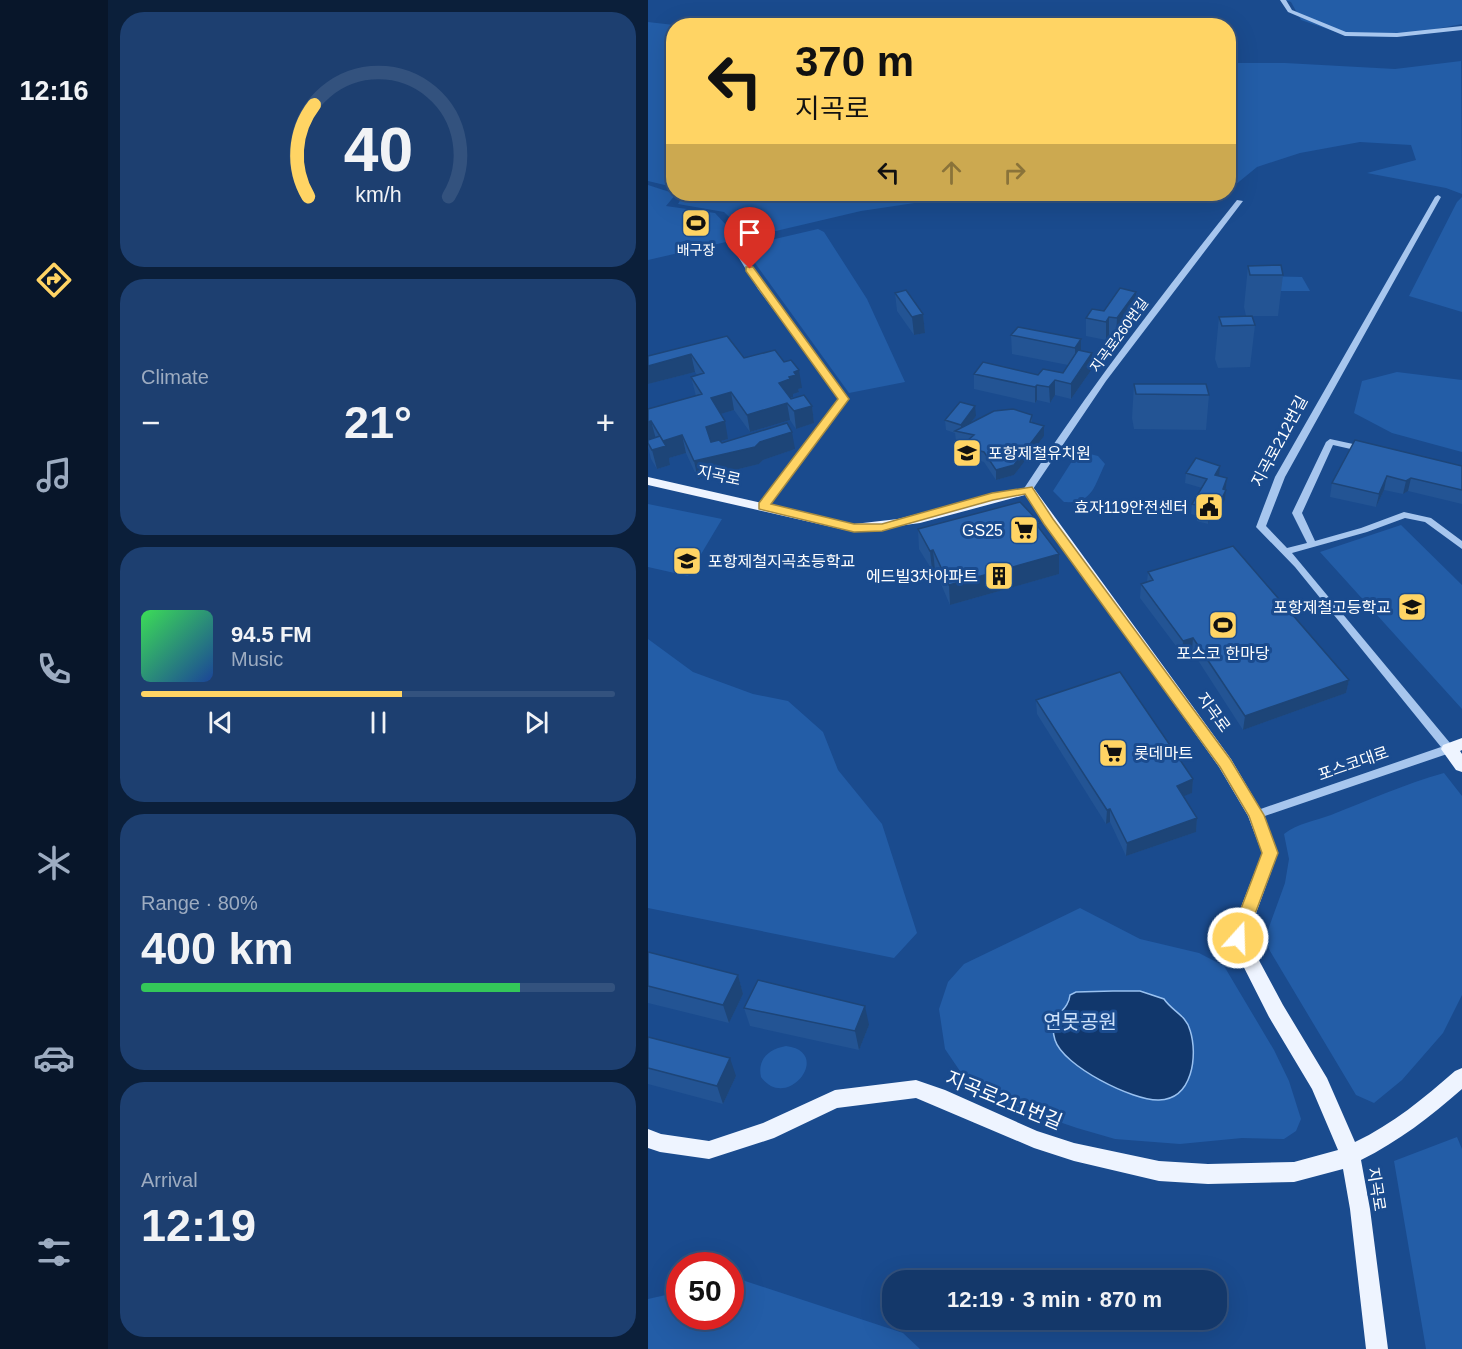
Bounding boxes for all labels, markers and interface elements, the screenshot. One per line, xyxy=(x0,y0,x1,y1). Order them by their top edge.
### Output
text: 370 m xyxy=(795,38,914,85)
icon: left xyxy=(696,42,774,120)
text: 12:16 xyxy=(19,76,89,106)
text: 지곡로 xyxy=(795,94,870,124)
text: 40 xyxy=(343,115,413,184)
icon: left xyxy=(872,156,905,189)
icon: ahead xyxy=(935,156,968,189)
icon: right xyxy=(998,156,1031,189)
text: km/h xyxy=(355,183,401,207)
sports icon: 배구장 xyxy=(680,207,712,239)
pin xyxy=(724,207,775,269)
icon: arrive xyxy=(733,216,766,249)
place label: 배구장 xyxy=(677,242,715,258)
icon: directions xyxy=(33,259,75,301)
street label: 지곡로260번길 xyxy=(1087,295,1151,375)
text: Climate xyxy=(141,366,209,388)
street label: 지곡로212번길 xyxy=(1248,393,1310,490)
text: 21° xyxy=(344,397,412,448)
text: − xyxy=(141,404,160,441)
text: + xyxy=(596,404,615,441)
school or university icon: 포항제철유치원 xyxy=(951,437,983,469)
place label: 포항제철유치원 xyxy=(988,445,1091,462)
icon: music xyxy=(33,454,75,496)
street label: 지곡로 xyxy=(696,463,743,488)
public building icon: 효자119안전센터 xyxy=(1193,491,1225,523)
place label: 효자119안전센터 xyxy=(1074,499,1188,516)
supermarket icon: GS25 xyxy=(1008,514,1040,546)
place label: GS25 xyxy=(962,522,1003,539)
school or university icon: 포항제철지곡초등학교 xyxy=(671,545,703,577)
place label: 포항제철지곡초등학교 xyxy=(708,553,855,570)
building icon: 에드빌3차아파트 xyxy=(983,560,1015,592)
place label: 에드빌3차아파트 xyxy=(866,568,978,585)
school or university icon: 포항제철고등학교 xyxy=(1396,591,1428,623)
place label: 포항제철고등학교 xyxy=(1273,599,1391,616)
sports icon: 포스코 한마당 xyxy=(1207,609,1239,641)
text: 94.5 FM xyxy=(231,622,312,647)
place label: 포스코 한마당 xyxy=(1177,645,1270,662)
icon: phone xyxy=(33,648,75,690)
text: Music xyxy=(231,648,283,670)
street label: 지곡로 xyxy=(1194,689,1234,735)
icon: previous xyxy=(204,706,237,739)
icon: pause xyxy=(362,706,395,739)
icon: next xyxy=(520,706,553,739)
supermarket icon: 롯데마트 xyxy=(1097,737,1129,769)
street label: 포스코대로 xyxy=(1316,743,1391,783)
place label: 롯데마트 xyxy=(1134,745,1193,762)
icon: climate xyxy=(33,842,75,884)
text: Range · 80% xyxy=(141,892,258,914)
position arrow xyxy=(1206,906,1270,970)
text: 400 km xyxy=(141,923,294,974)
park label: 연못공원 xyxy=(1043,1011,1117,1033)
icon: car xyxy=(33,1037,75,1079)
street label: 지곡로211번길 xyxy=(942,1067,1066,1133)
street label: 지곡로 xyxy=(1365,1166,1388,1212)
text: Arrival xyxy=(141,1169,198,1191)
text: 12:19 xyxy=(141,1200,256,1251)
icon: filters xyxy=(33,1231,75,1273)
speed limit sign: 50 xyxy=(666,1252,744,1330)
text: 12:19 · 3 min · 870 m xyxy=(947,1287,1162,1312)

